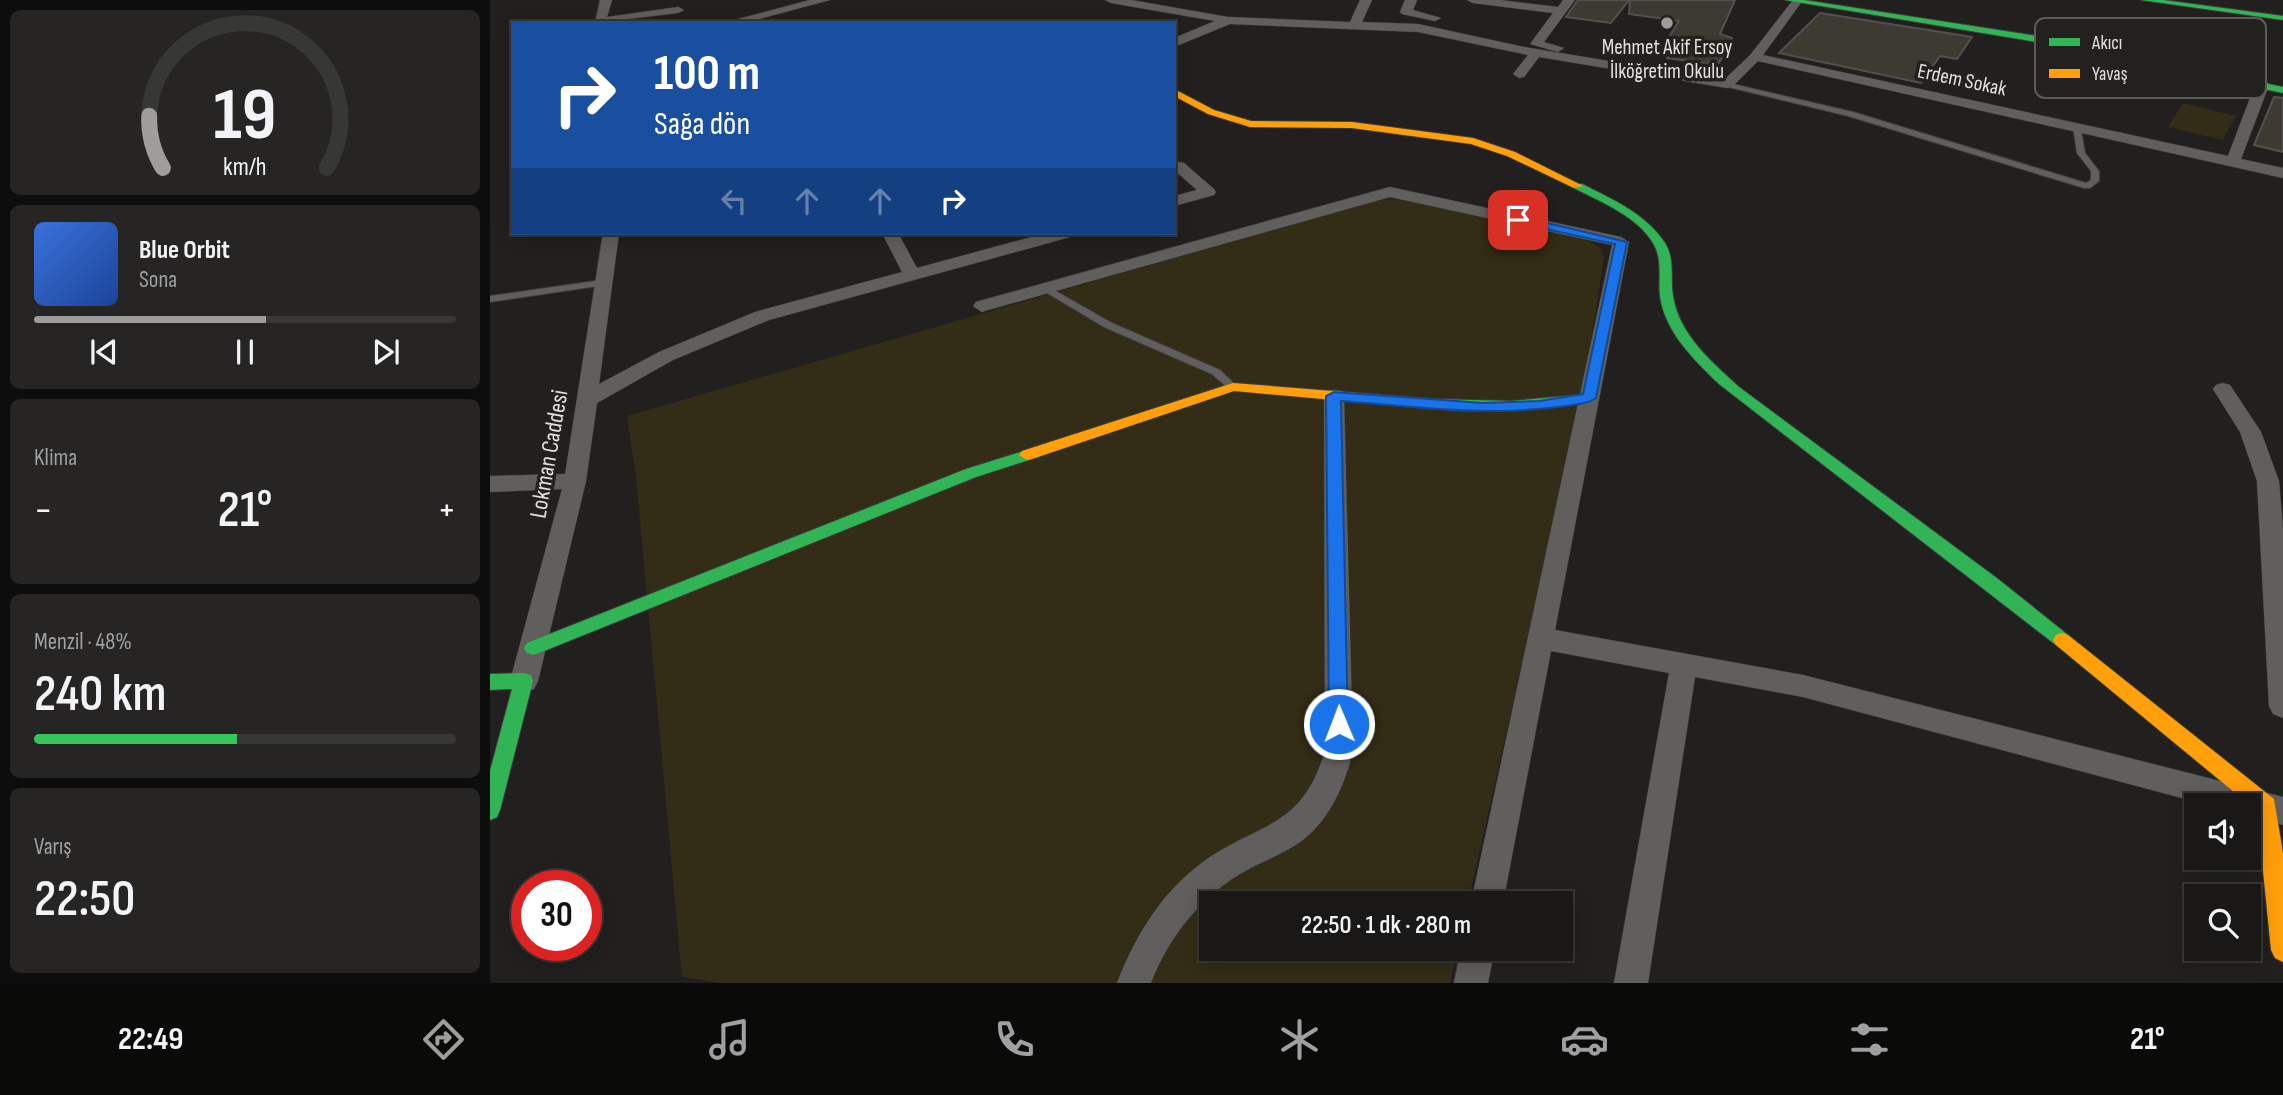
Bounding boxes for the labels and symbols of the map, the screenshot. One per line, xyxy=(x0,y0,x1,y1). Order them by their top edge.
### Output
marker: Mehmet Akif Ersoy İlköğretim Okulu xyxy=(1659,15,1675,31)
legend xyxy=(2035,18,2266,98)
text: Akıcı xyxy=(2091,32,2122,55)
place label: Mehmet Akif Ersoy İlköğretim Okulu xyxy=(1602,35,1732,84)
street label: Erdem Sokak xyxy=(1915,58,2009,102)
text: Yavaş xyxy=(2092,63,2128,86)
pin xyxy=(1488,190,1548,250)
street label: Lokman Caddesi xyxy=(523,388,575,520)
position arrow xyxy=(1302,687,1376,761)
speed limit sign: 30 xyxy=(511,870,602,961)

